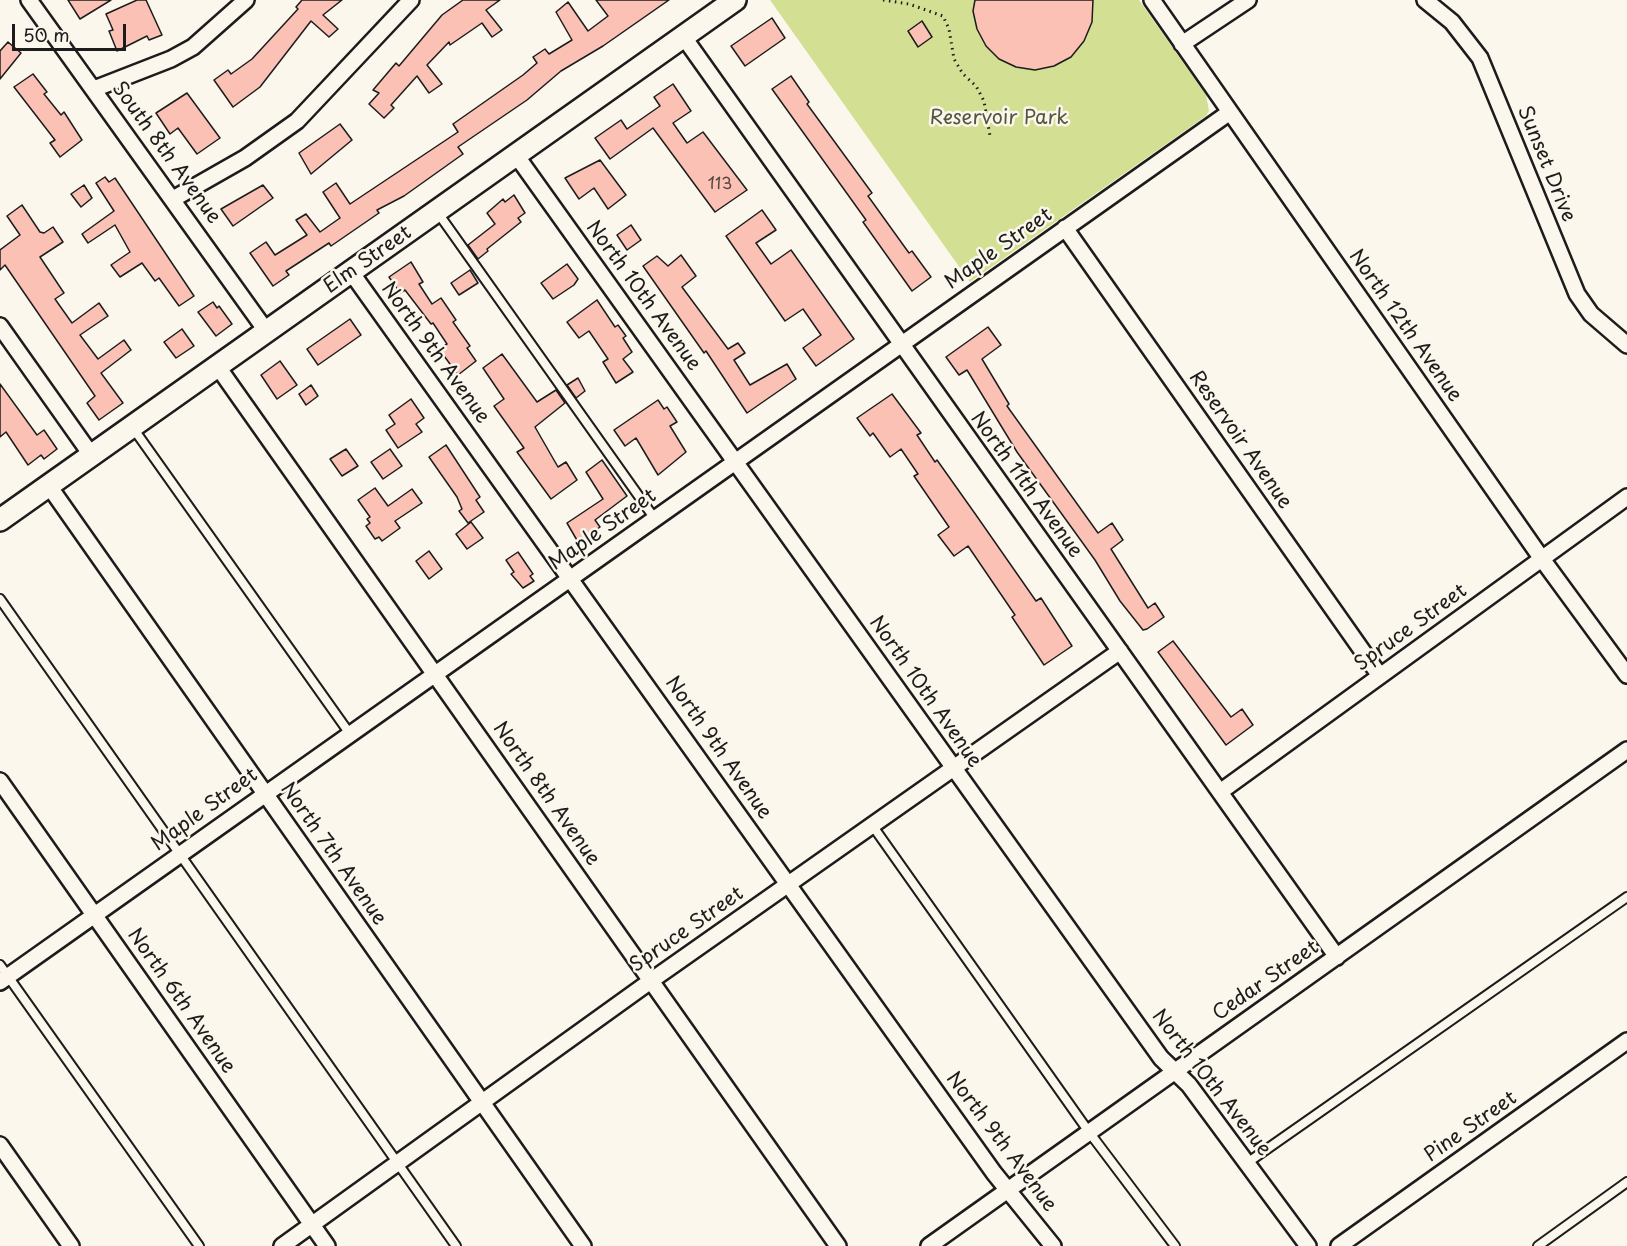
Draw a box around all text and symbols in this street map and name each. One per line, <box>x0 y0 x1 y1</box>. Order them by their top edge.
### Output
scale bar <box>15 12 129 50</box>
text: 50 m <box>23 21 70 48</box>
street label: South 8th Avenue <box>107 77 225 229</box>
street label: Sunset Drive <box>1512 103 1580 225</box>
park label: Reservoir Park <box>929 106 1069 130</box>
house number: 113 <box>708 175 732 195</box>
street label: Maple Street <box>941 203 1057 295</box>
street label: North 10th Avenue <box>581 216 705 376</box>
street label: Elm Street <box>319 221 417 299</box>
street label: North 12th Avenue <box>1343 245 1467 407</box>
street label: North 9th Avenue <box>376 278 494 428</box>
street label: Reservoir Avenue <box>1183 366 1297 514</box>
street label: North 11th Avenue <box>965 407 1087 563</box>
street label: Maple Street <box>545 484 661 576</box>
street label: Spruce Street <box>1350 579 1472 677</box>
street label: North 10th Avenue <box>864 612 986 772</box>
street label: North 9th Avenue <box>660 672 776 824</box>
street label: North 8th Avenue <box>487 717 605 871</box>
street label: Maple Street <box>147 763 263 857</box>
street label: North 7th Avenue <box>275 778 391 930</box>
street label: Spruce Street <box>626 882 748 978</box>
street label: North 6th Avenue <box>122 924 240 1078</box>
street label: Cedar Street <box>1208 936 1324 1026</box>
street label: North 10th Avenue <box>1146 1005 1276 1161</box>
street label: North 9th Avenue <box>941 1067 1061 1217</box>
street label: Pine Street <box>1420 1086 1522 1168</box>

